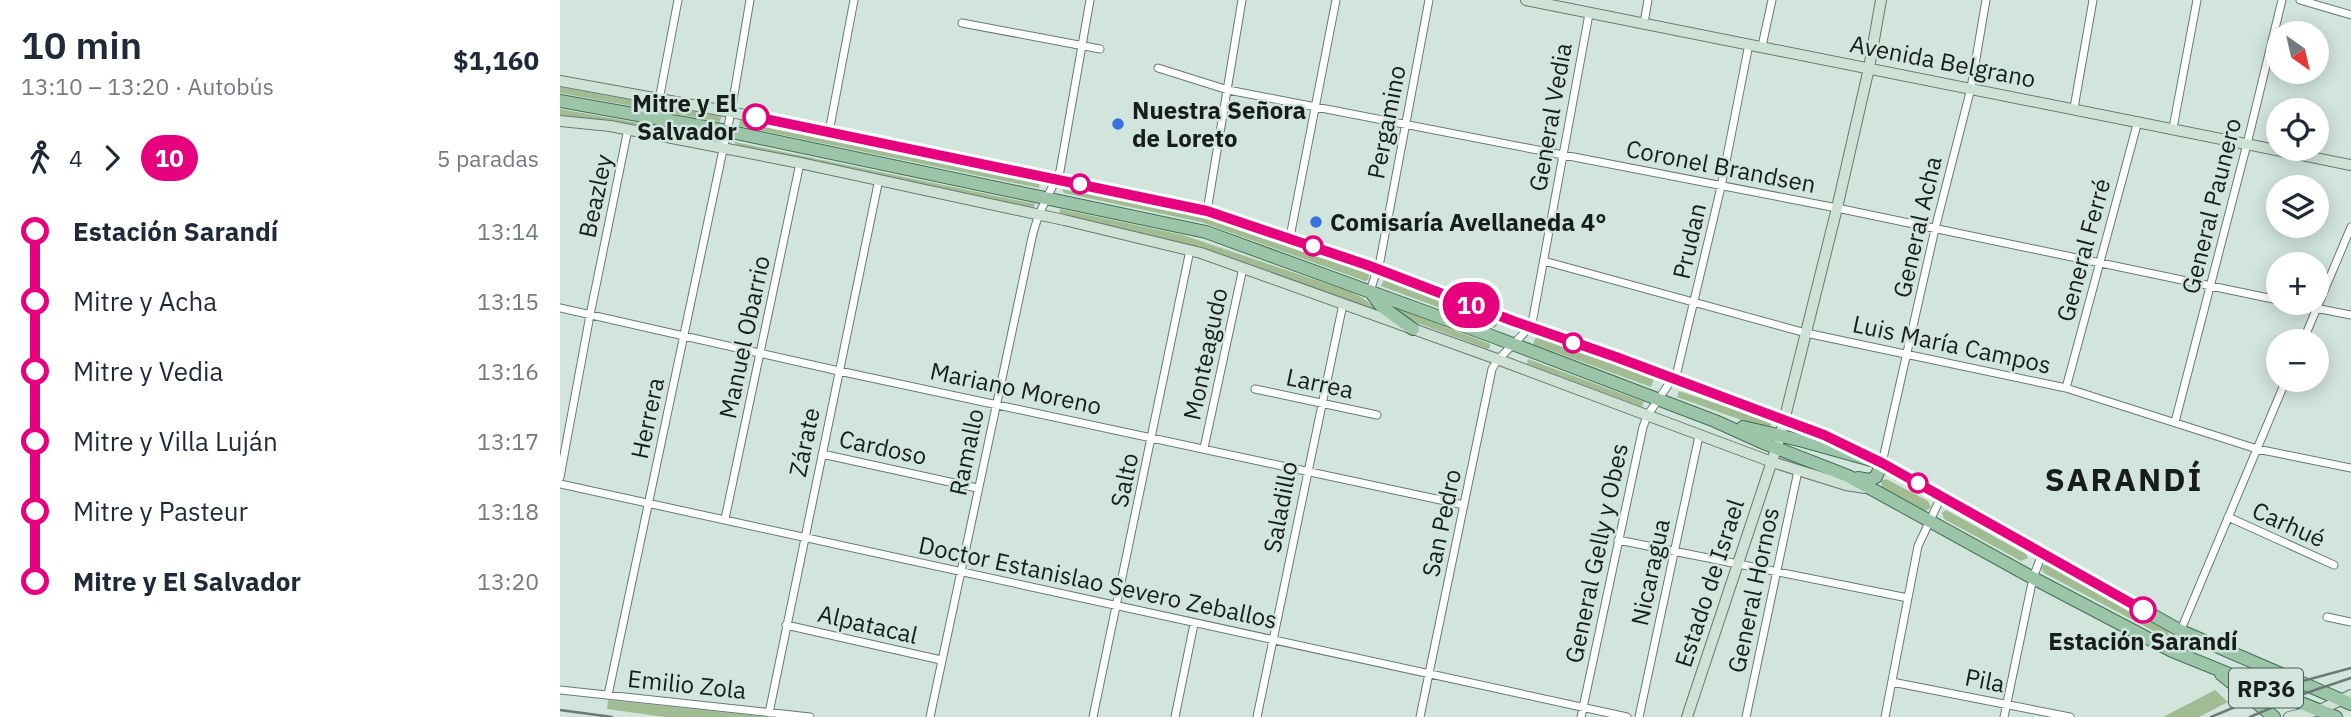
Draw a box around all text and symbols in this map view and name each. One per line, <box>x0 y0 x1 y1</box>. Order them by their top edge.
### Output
text: 10 min <box>21 20 142 69</box>
north arrow <box>2266 21 2329 84</box>
map controls <box>2266 21 2329 392</box>
street label: Avenida Belgrano <box>1847 27 2039 95</box>
street label: General Vedia <box>1521 40 1579 194</box>
text: $1,160 <box>453 43 539 77</box>
street label: Pergamino <box>1359 63 1413 181</box>
text: 13:10 – 13:20 · Autobús <box>21 71 274 101</box>
place label: Mitre y El Salvador <box>632 87 737 147</box>
place label: Nuestra Señora de Loreto <box>1132 94 1306 154</box>
button: locate <box>2266 98 2329 161</box>
marker: Mitre y El Salvador <box>743 104 769 130</box>
street label: General Paunero <box>2174 115 2248 297</box>
marker: Nuestra Señora de Loreto <box>1110 116 1126 132</box>
street label: Coronel Brandsen <box>1623 132 1819 200</box>
icon: walk <box>21 139 59 177</box>
icon: forward <box>93 139 131 177</box>
text: 10 <box>155 142 184 174</box>
text: 4 <box>69 143 83 173</box>
text: 5 paradas <box>437 143 539 173</box>
street label: Beazley <box>571 151 619 241</box>
street label: General Acha <box>1885 153 1949 301</box>
unlabelled marker <box>1070 174 1090 194</box>
street label: General Ferré <box>2049 175 2117 325</box>
button: layers <box>2266 175 2329 238</box>
street label: Prudan <box>1665 200 1713 282</box>
place label: Comisaría Avellaneda 4° <box>1330 206 1606 238</box>
text: Estación Sarandí <box>73 214 278 248</box>
marker: Comisaría Avellaneda 4° <box>1308 214 1324 230</box>
text: 13:14 <box>477 216 539 246</box>
unlabelled marker <box>1303 236 1323 256</box>
button: + <box>2266 252 2329 315</box>
street label: Manuel Obarrio <box>711 253 777 421</box>
line badge: 10 <box>1440 282 1502 328</box>
text: Mitre y Acha <box>73 284 217 318</box>
street label: Monteagudo <box>1175 285 1235 423</box>
text: 13:15 <box>477 286 539 316</box>
text: 10 <box>1457 289 1485 321</box>
street label: Luis María Campos <box>1850 307 2054 381</box>
button: − <box>2266 329 2329 392</box>
unlabelled marker <box>1563 333 1583 353</box>
text: Mitre y Vedia <box>73 354 223 388</box>
street label: Mariano Moreno <box>927 354 1105 422</box>
text: 13:16 <box>477 356 539 386</box>
street label: Larrea <box>1283 360 1357 406</box>
street label: Herrera <box>623 374 671 462</box>
street label: Zárate <box>781 405 827 479</box>
street label: Ramallo <box>941 406 991 498</box>
street label: Cardoso <box>836 422 930 472</box>
text: Mitre y Villa Luján <box>73 424 278 458</box>
text: 13:17 <box>477 426 539 456</box>
street label: General Gelly y Obes <box>1557 440 1635 666</box>
street label: Salto <box>1103 450 1145 510</box>
district label: SARANDÍ <box>2045 458 2203 500</box>
street label: Saladillo <box>1255 459 1305 555</box>
street label: San Pedro <box>1414 466 1468 580</box>
unlabelled marker <box>1908 473 1928 493</box>
text: Mitre y Pasteur <box>73 494 248 528</box>
street label: Carhué <box>2247 494 2331 554</box>
street label: Estado de Israel <box>1667 495 1751 671</box>
text: 13:18 <box>477 496 539 526</box>
street label: General Hornos <box>1720 504 1786 676</box>
street label: Nicaragua <box>1623 515 1677 628</box>
street label: Doctor Estanislao Severo Zeballos <box>916 528 1280 636</box>
text: Mitre y El Salvador <box>73 564 301 598</box>
text: 13:20 <box>477 566 539 596</box>
street label: Alpatacal <box>815 597 921 651</box>
marker: Estación Sarandí <box>2130 597 2156 623</box>
place label: Estación Sarandí <box>2048 625 2239 657</box>
street label: Pila <box>1962 660 2008 700</box>
street label: Emilio Zola <box>626 662 748 706</box>
road number: RP36 <box>2229 668 2303 708</box>

